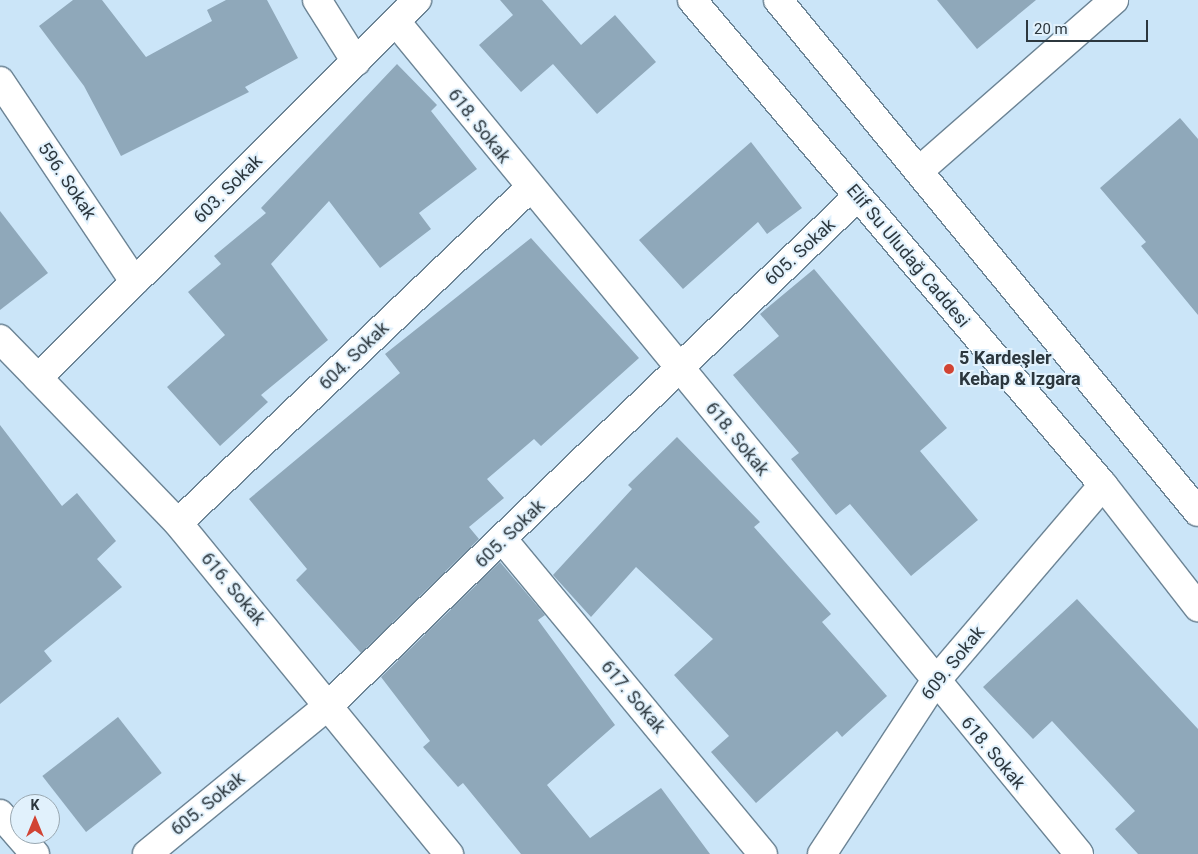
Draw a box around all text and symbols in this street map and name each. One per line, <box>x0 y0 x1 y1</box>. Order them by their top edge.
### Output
scale bar <box>1028 10 1150 42</box>
text: 20 m <box>1034 20 1068 38</box>
street label: 618. Sokak <box>443 84 515 168</box>
street label: 596. Sokak <box>33 138 101 224</box>
street label: 603. Sokak <box>189 150 267 228</box>
street label: Elif Su Uludağ Caddesi <box>842 180 974 332</box>
street label: 605. Sokak <box>760 214 840 290</box>
street label: 604. Sokak <box>315 317 393 395</box>
place label: 5 Kardeşler Kebap & Izgara <box>959 348 1081 390</box>
marker: 5 Kardeşler Kebap & Izgara <box>943 363 955 375</box>
street label: 618. Sokak <box>701 398 773 480</box>
street label: 605. Sokak <box>471 495 549 573</box>
street label: 616. Sokak <box>196 548 270 630</box>
street label: 609. Sokak <box>917 622 989 704</box>
street label: 617. Sokak <box>596 656 670 738</box>
street label: 618. Sokak <box>956 712 1030 794</box>
street label: 605. Sokak <box>167 768 249 840</box>
north arrow <box>10 794 60 844</box>
text: K <box>31 797 39 813</box>

